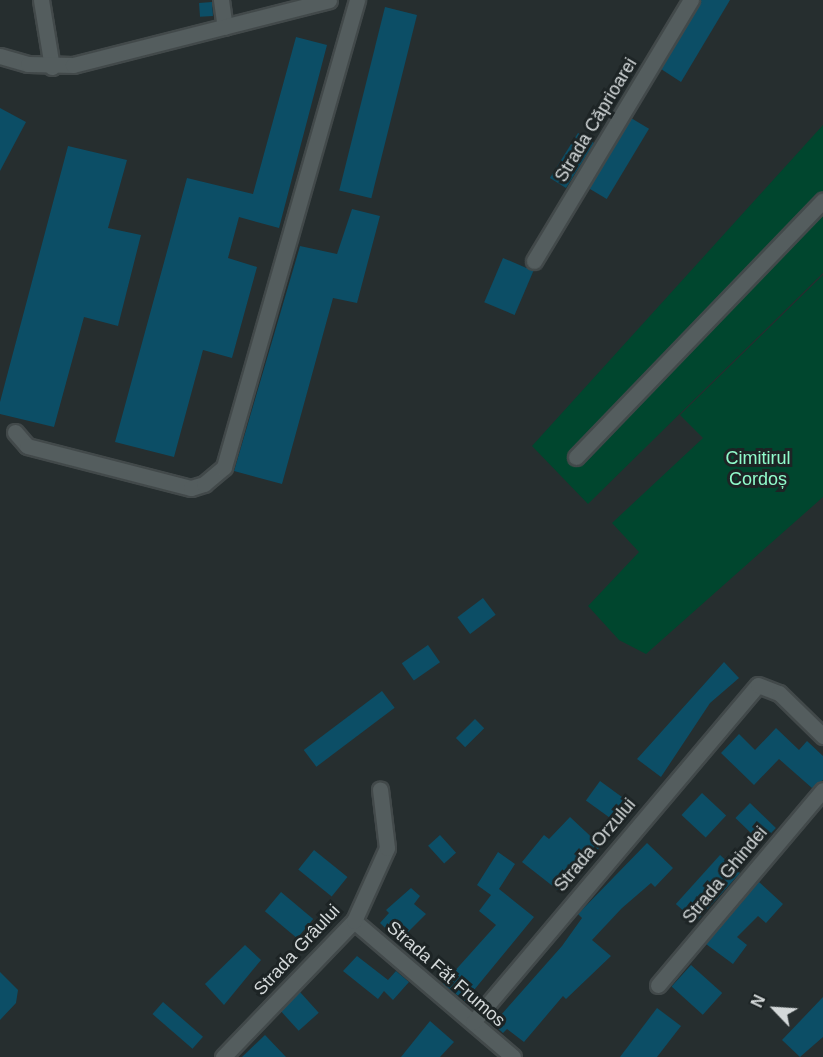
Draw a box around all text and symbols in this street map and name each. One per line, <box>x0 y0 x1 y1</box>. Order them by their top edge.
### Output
street label: Strada Căprioarei <box>550 54 642 186</box>
park label: Cimitirul Cordoș <box>726 448 790 490</box>
street label: Strada Orzului <box>550 794 640 896</box>
street label: Strada Ghindei <box>678 822 772 928</box>
street label: Strada Grâului <box>250 900 344 1000</box>
street label: Strada Făt Frumos <box>382 917 510 1031</box>
north arrow <box>745 979 805 1039</box>
text: N <box>748 992 768 1010</box>

